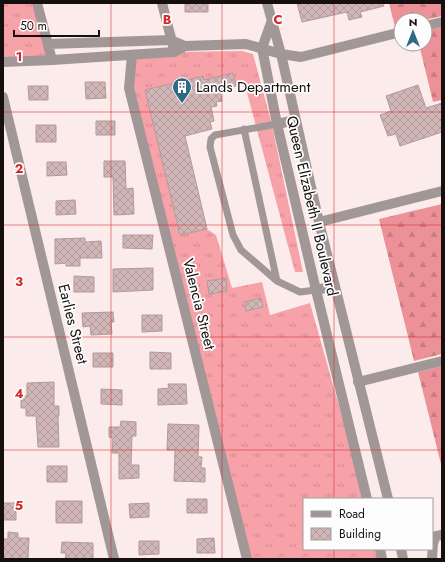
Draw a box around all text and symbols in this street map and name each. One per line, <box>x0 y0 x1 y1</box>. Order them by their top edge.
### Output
text: B <box>163 10 172 29</box>
text: C <box>273 10 283 29</box>
scale bar <box>14 12 99 38</box>
north arrow <box>393 12 433 52</box>
text: N <box>409 14 417 30</box>
text: 50 m <box>20 17 47 35</box>
text: 1 <box>16 47 22 66</box>
building icon: Lands Department <box>171 76 193 104</box>
place label: Lands Department <box>196 76 311 98</box>
street label: Queen Elizabeth II Boulevard <box>281 114 343 298</box>
text: 2 <box>15 159 23 178</box>
street label: Valencia Street <box>177 256 221 352</box>
text: 3 <box>15 272 23 291</box>
street label: Earlies Street <box>52 282 94 367</box>
text: 4 <box>14 384 24 403</box>
text: 5 <box>15 496 23 515</box>
legend <box>303 498 433 550</box>
text: Road <box>339 505 365 523</box>
text: Building <box>339 525 381 543</box>

